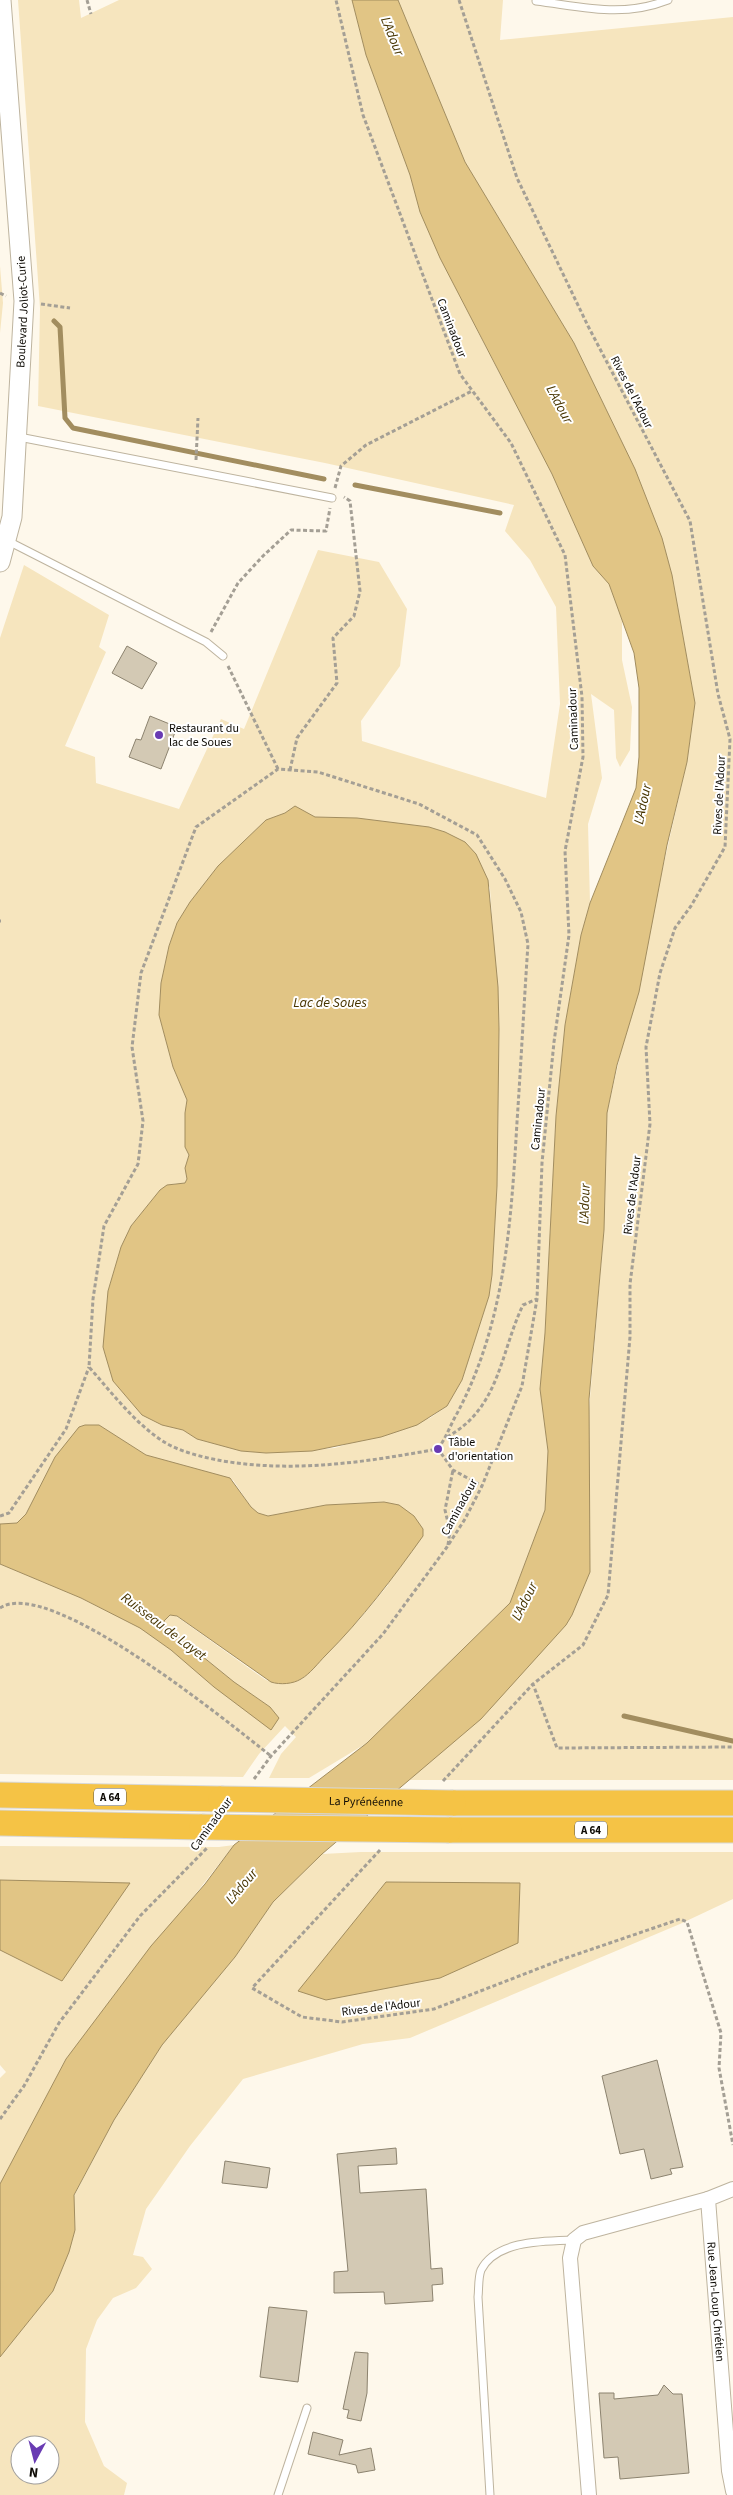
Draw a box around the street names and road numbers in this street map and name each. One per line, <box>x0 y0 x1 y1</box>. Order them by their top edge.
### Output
street label: Boulevard Joliot-Curie <box>12 255 33 368</box>
street label: Caminadour <box>432 296 471 361</box>
street label: Rives de l'Adour <box>606 353 658 432</box>
street label: Caminadour <box>564 687 583 750</box>
street label: Rives de l'Adour <box>709 754 730 835</box>
street label: Caminadour <box>527 1086 550 1151</box>
street label: Rives de l'Adour <box>619 1154 646 1236</box>
street label: Caminadour <box>437 1475 482 1539</box>
road number: A 64 <box>94 1788 126 1805</box>
street label: Caminadour <box>186 1793 237 1854</box>
street label: La Pyrénéenne <box>329 1793 403 1811</box>
road number: A 64 <box>575 1822 607 1838</box>
street label: Rives de l'Adour <box>341 1994 422 2021</box>
street label: Rue Jean-Loup Chrétien <box>702 2241 729 2362</box>

